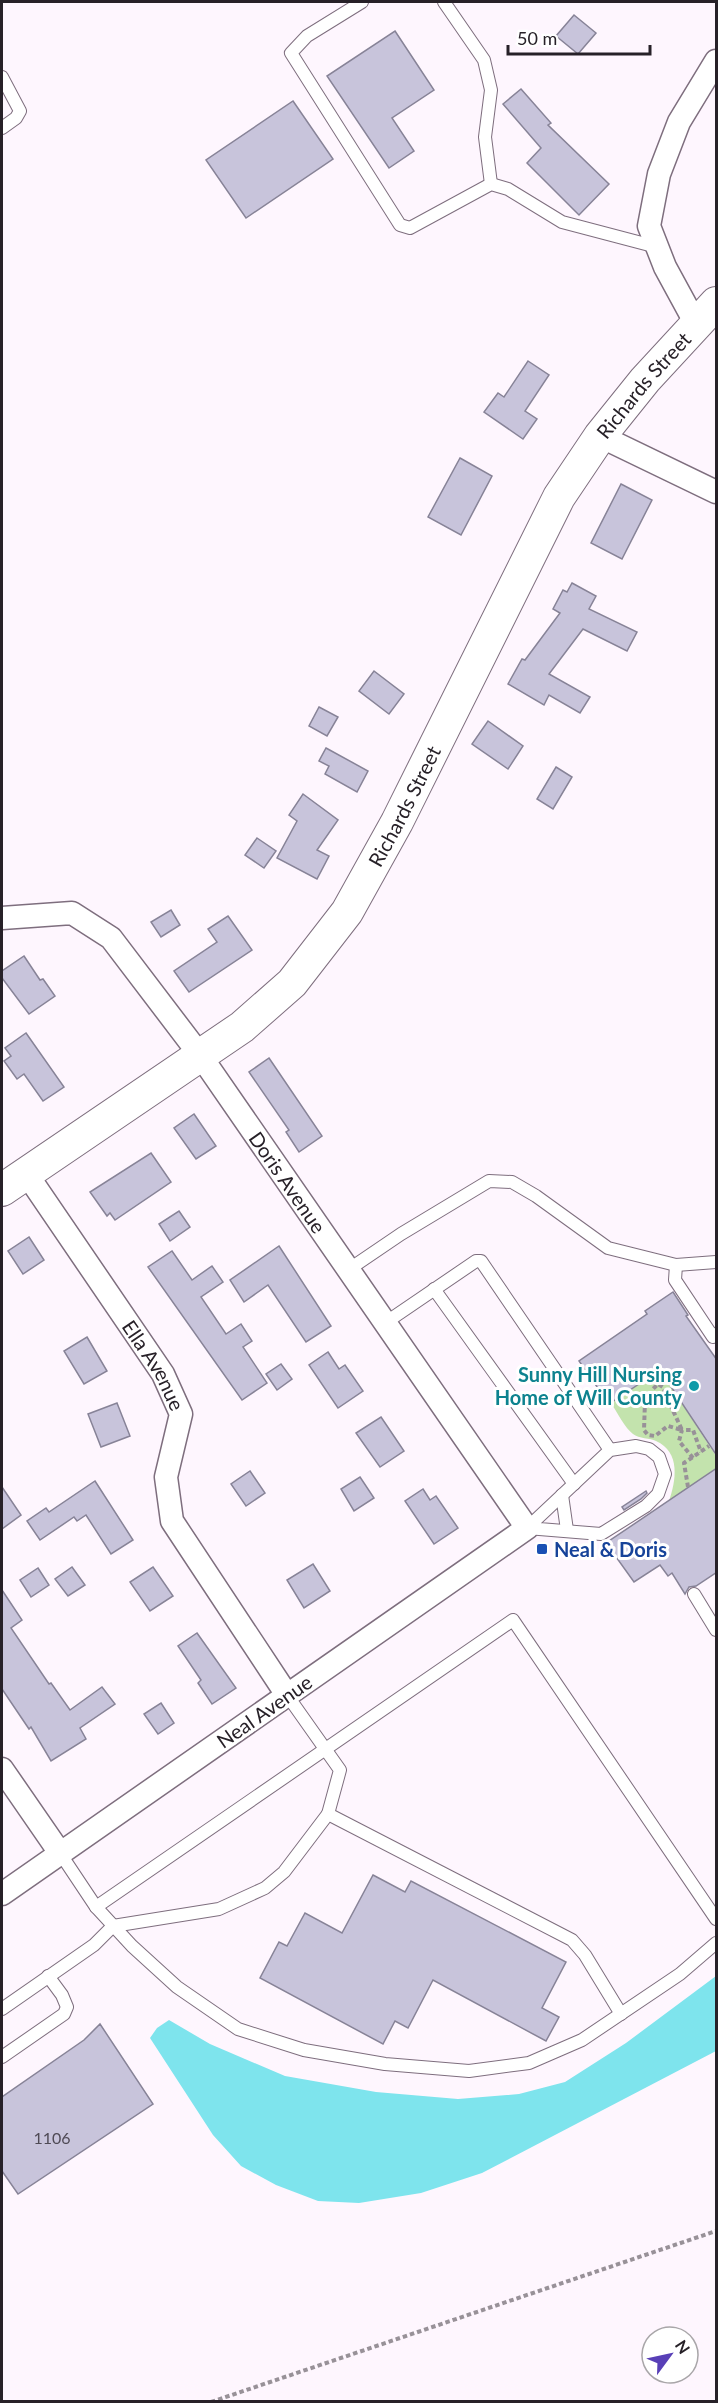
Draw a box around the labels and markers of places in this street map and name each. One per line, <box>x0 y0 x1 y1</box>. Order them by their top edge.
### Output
place label: Sunny Hill Nursing Home of Will County <box>495 1362 682 1409</box>
marker: Sunny Hill Nursing Home of Will County <box>687 1379 701 1393</box>
place label: Neal & Doris <box>554 1537 667 1561</box>
marker: Neal & Doris <box>535 1542 549 1556</box>

